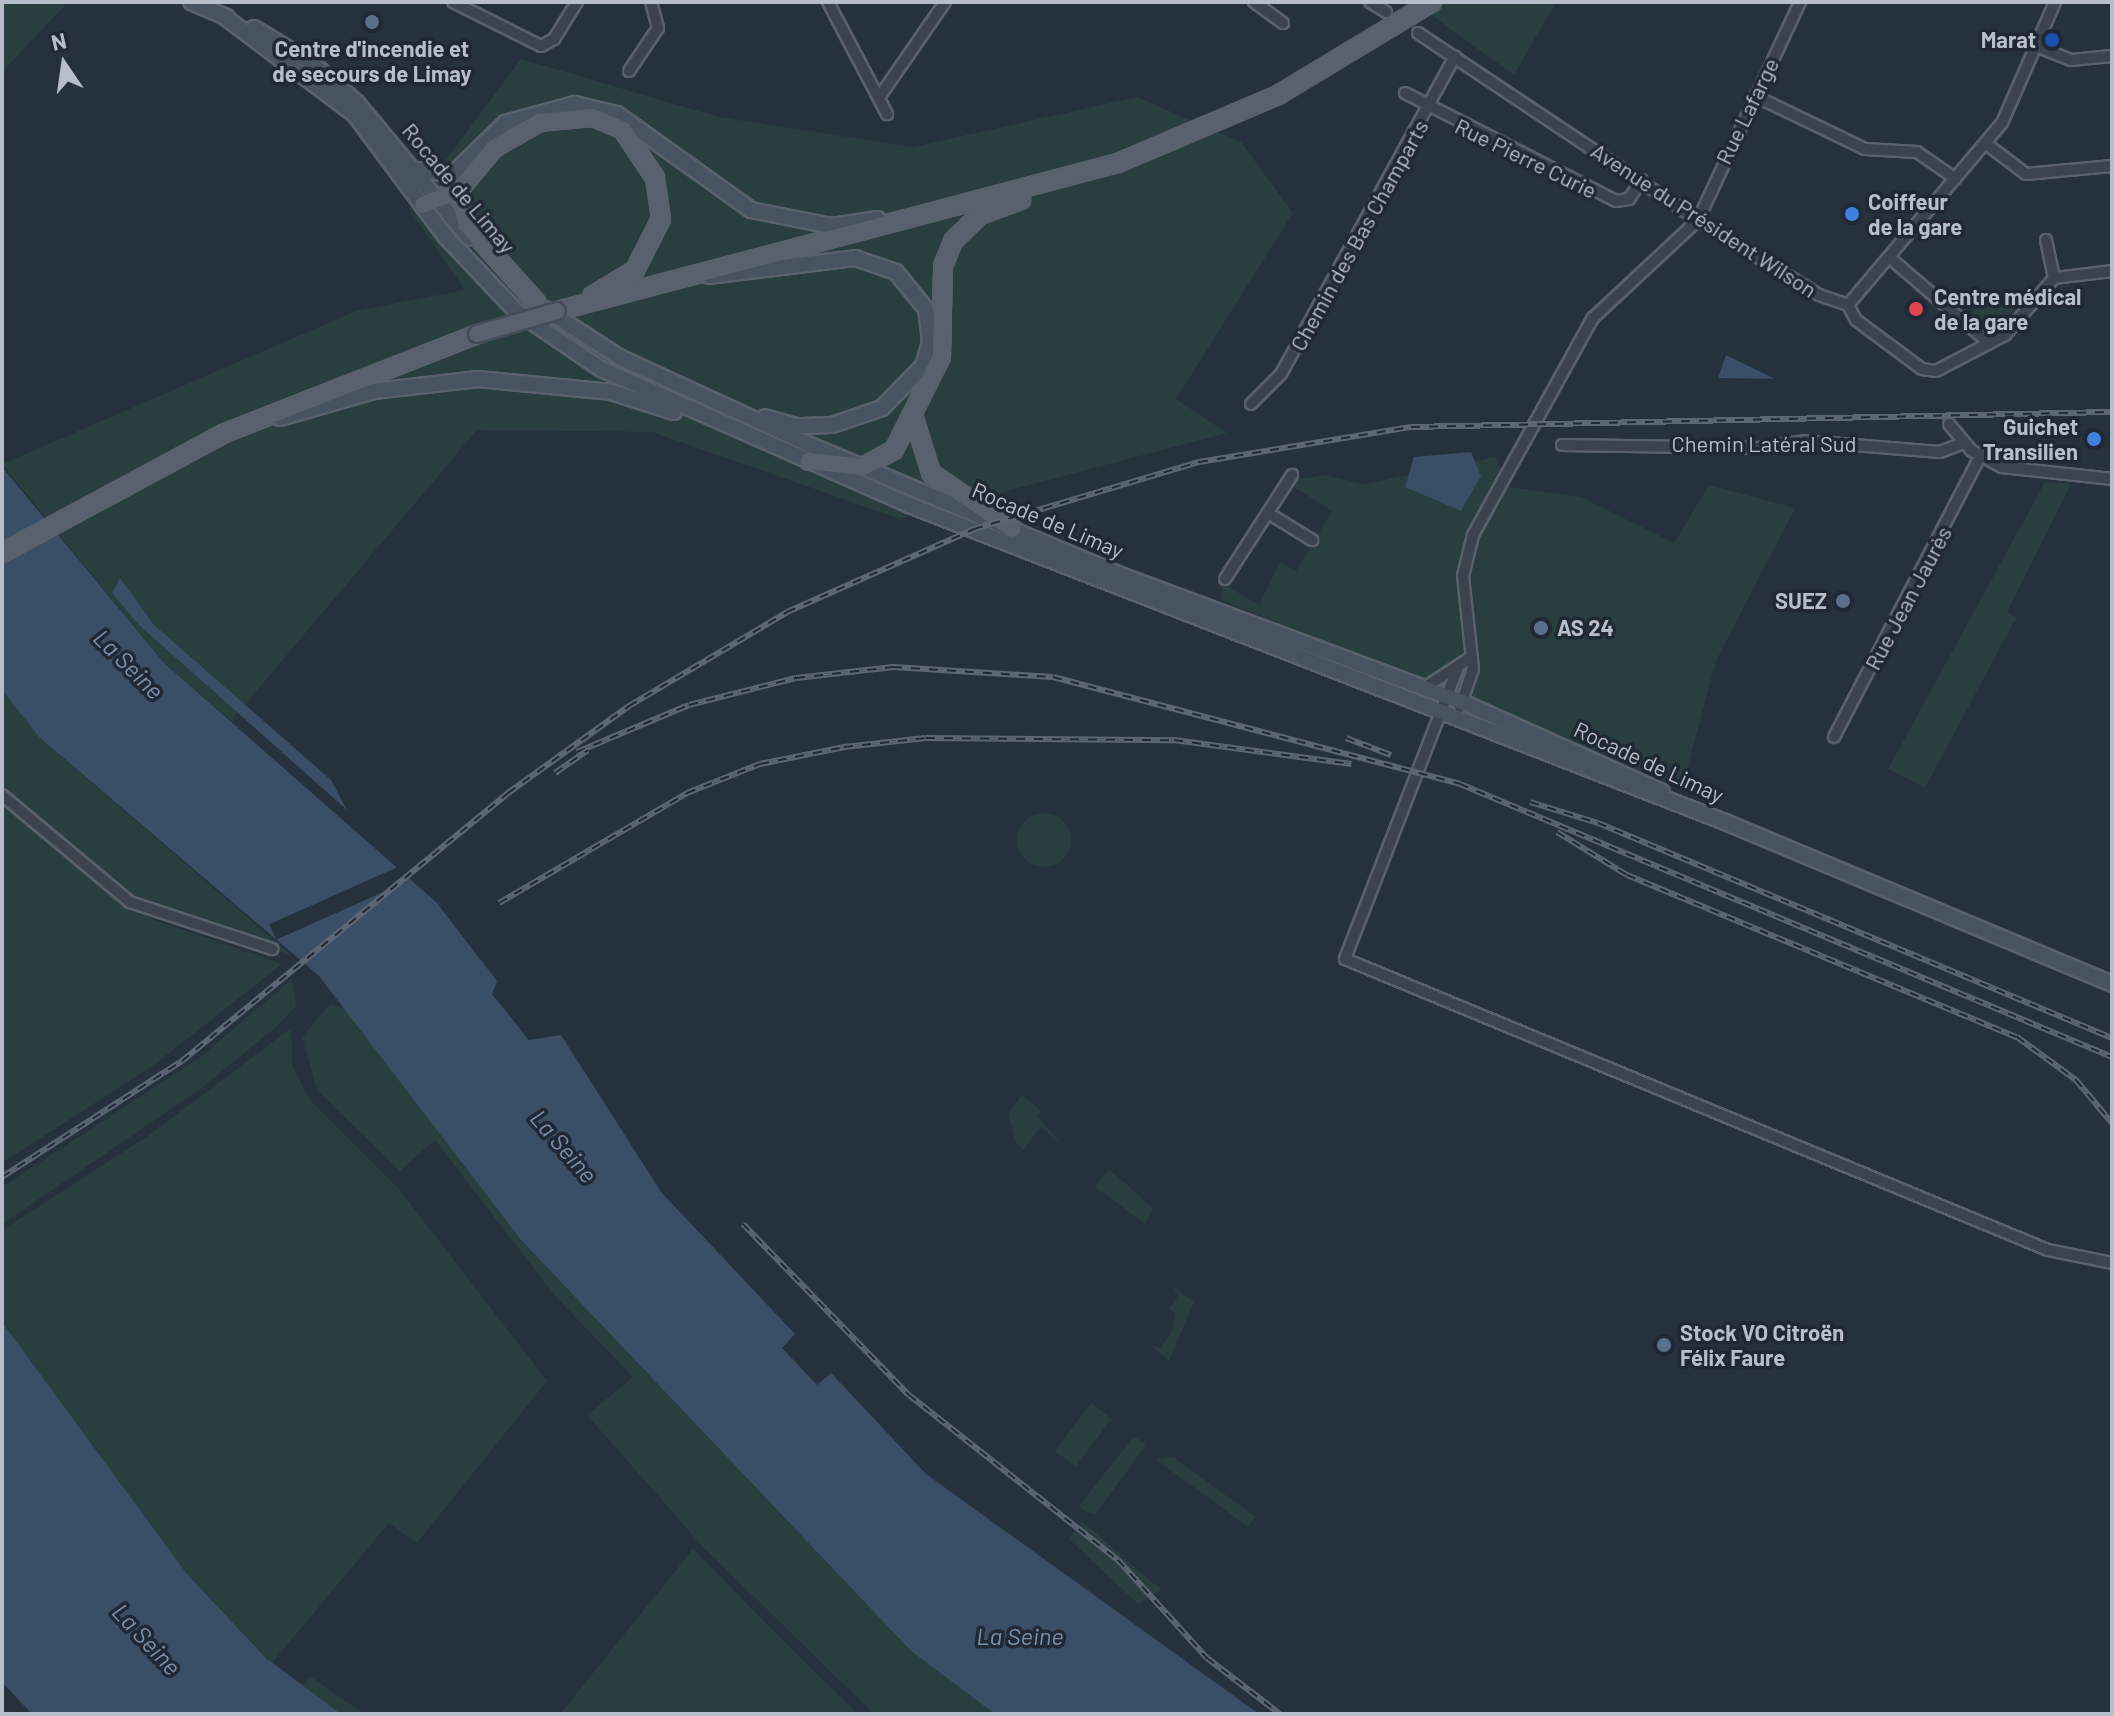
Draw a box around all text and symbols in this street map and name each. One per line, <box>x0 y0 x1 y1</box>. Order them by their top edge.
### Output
marker: Centre d'incendie et de secours de Limay <box>363 13 381 31</box>
north arrow <box>24 24 104 104</box>
text: N <box>49 26 69 55</box>
place label: Marat <box>1981 27 2036 53</box>
marker: Marat <box>2043 31 2061 49</box>
place label: Centre d'incendie et de secours de Limay <box>272 35 472 86</box>
street label: Rue Lafarge <box>1710 54 1784 168</box>
street label: Rue Pierre Curie <box>1451 112 1601 204</box>
street label: Chemin des Bas Champarts <box>1284 115 1434 355</box>
street label: Rocade de Limay <box>397 118 521 258</box>
street label: Avenue du Président Wilson <box>1586 137 1822 303</box>
place label: Coiffeur de la gare <box>1868 188 1962 240</box>
marker: Coiffeur de la gare <box>1843 205 1861 223</box>
place label: Centre médical de la gare <box>1934 283 2081 334</box>
marker: Centre médical de la gare <box>1905 298 1927 320</box>
place label: Guichet Transilien <box>1983 413 2078 464</box>
marker: Guichet Transilien <box>2085 430 2103 448</box>
street label: Chemin Latéral Sud <box>1671 431 1857 457</box>
street label: Rocade de Limay <box>968 476 1128 564</box>
street label: Rue Jean Jaurès <box>1859 522 1957 674</box>
place label: SUEZ <box>1775 588 1827 614</box>
marker: SUEZ <box>1834 592 1852 610</box>
place label: AS 24 <box>1557 615 1614 641</box>
marker: AS 24 <box>1532 619 1550 637</box>
water label: La Seine <box>88 623 170 705</box>
street label: Rocade de Limay <box>1570 716 1728 808</box>
water label: La Seine <box>524 1104 604 1188</box>
place label: Stock VO Citroën Félix Faure <box>1680 1319 1844 1370</box>
marker: Stock VO Citroën Félix Faure <box>1655 1336 1673 1354</box>
water label: La Seine <box>107 1597 187 1681</box>
water label: La Seine <box>976 1622 1064 1650</box>

